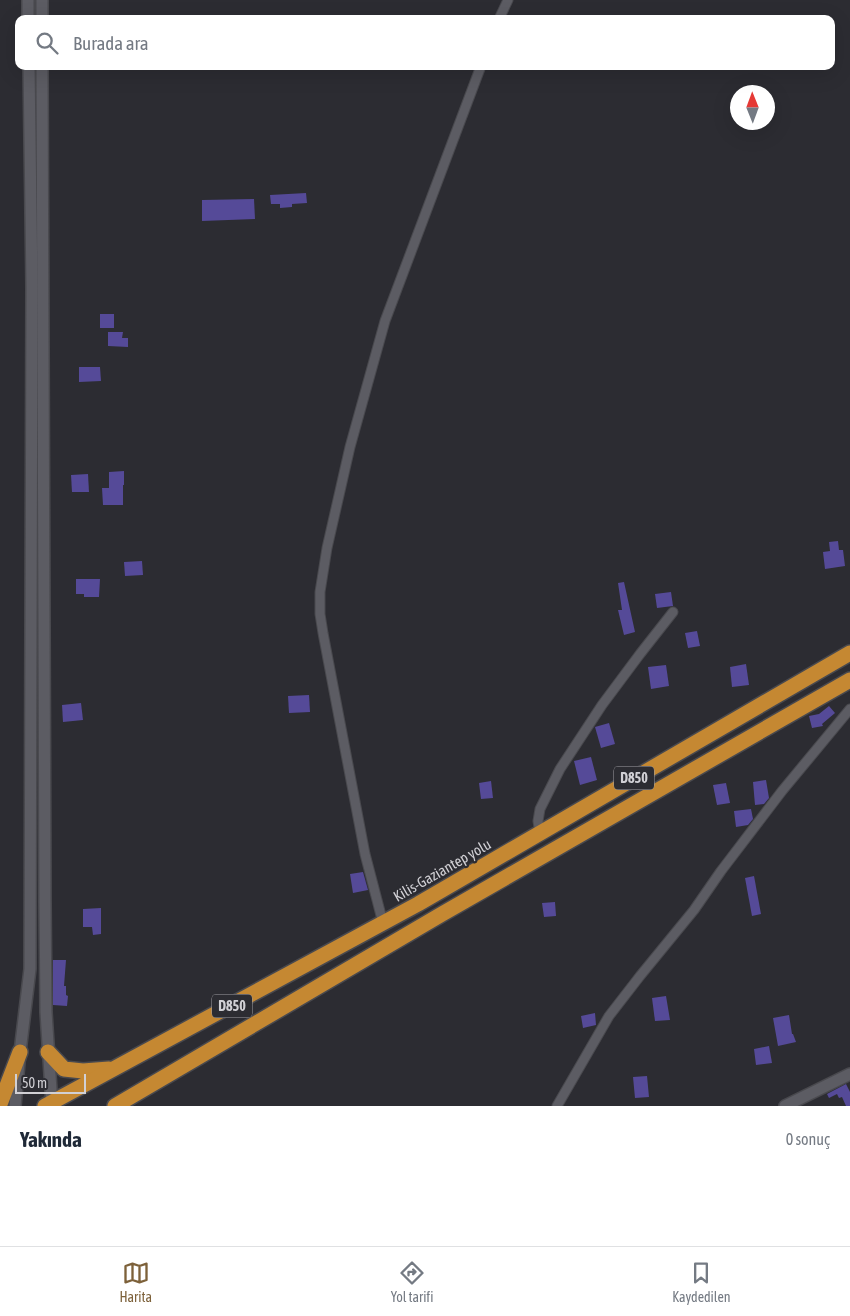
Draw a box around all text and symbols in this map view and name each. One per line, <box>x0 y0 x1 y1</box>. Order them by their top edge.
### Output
search box <box>15 15 835 70</box>
icon: search <box>33 29 61 57</box>
text: Burada ara <box>73 32 149 54</box>
north arrow <box>730 85 775 130</box>
road number: D850 <box>614 766 654 790</box>
street label: Kilis-Gaziantep yolu <box>390 835 494 905</box>
road number: D850 <box>212 994 252 1018</box>
scale bar <box>15 1071 86 1094</box>
text: 50 m <box>22 1075 47 1091</box>
text: Yakında <box>20 1127 82 1151</box>
text: 0 sonuç <box>786 1130 830 1148</box>
tab: Harita <box>119 1259 152 1305</box>
tab: Yol tarifi <box>391 1259 433 1305</box>
tab: Kaydedilen <box>672 1259 731 1305</box>

